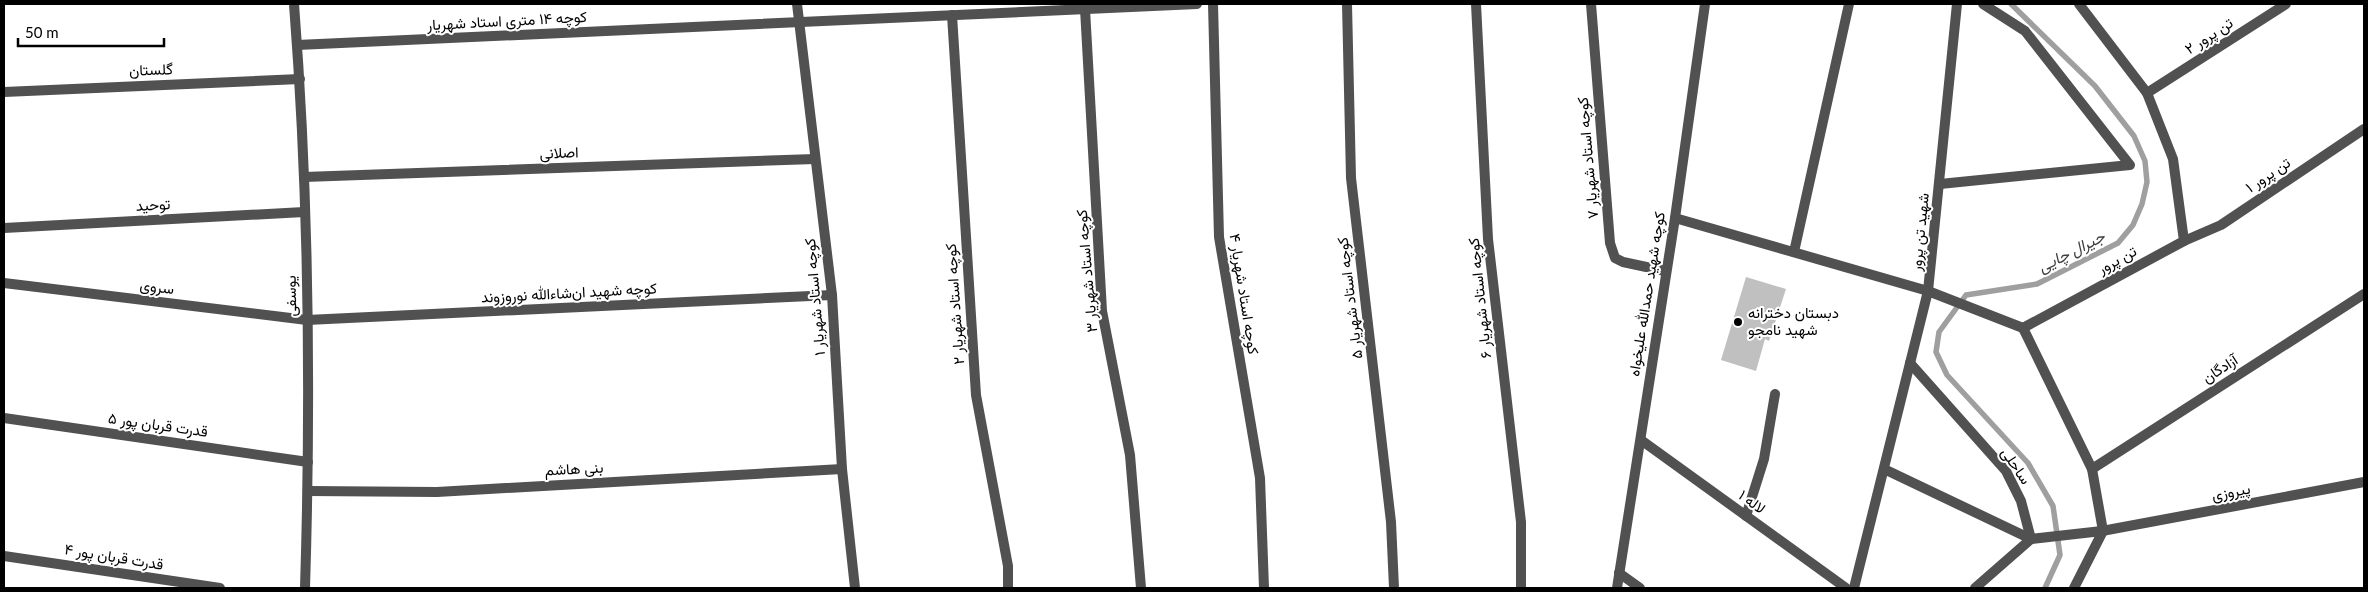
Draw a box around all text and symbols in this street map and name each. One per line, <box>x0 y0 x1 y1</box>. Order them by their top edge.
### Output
street label: کوچه ۱۴ متری استاد شهریار <box>426 7 588 35</box>
street label: تن پرور ۲ <box>2181 13 2237 59</box>
scale bar <box>18 15 164 47</box>
text: 50 m <box>25 23 59 41</box>
street label: گلستان <box>129 59 174 80</box>
street label: کوچه استاد شهریار ۷ <box>1573 96 1603 220</box>
street label: اصلانی <box>539 142 579 164</box>
street label: تن پرور ۱ <box>2242 153 2295 197</box>
street label: شهید تن پرور <box>1906 192 1934 273</box>
street label: توحید <box>135 194 171 215</box>
street label: کوچه استاد شهریار ۳ <box>1072 208 1102 333</box>
street label: کوچه شهید حمدالله علیخواه <box>1624 210 1670 378</box>
water label: جیرال چایی <box>2034 225 2110 278</box>
street label: کوچه استاد شهریار ۴ <box>1225 232 1263 356</box>
street label: کوچه استاد شهریار ۵ <box>1333 236 1367 360</box>
street label: کوچه استاد شهریار ۶ <box>1464 236 1496 359</box>
street label: کوچه استاد شهریار ۱ <box>800 237 830 357</box>
street label: تن پرور <box>2093 241 2140 279</box>
street label: کوچه استاد شهریار ۲ <box>941 242 969 365</box>
street label: سروی <box>139 275 176 299</box>
street label: یوسفی <box>281 275 301 317</box>
street label: کوچه شهید ان‌شاءالله نوروزوند <box>481 278 658 308</box>
place label: دبستان دخترانه شهید نامجو <box>1748 303 1839 339</box>
marker: دبستان دخترانه شهید نامجو <box>1732 316 1744 328</box>
street label: آزادگان <box>2198 349 2242 387</box>
street label: قدرت قربان پور ۵ <box>107 408 209 442</box>
street label: ساحلی <box>1996 444 2036 488</box>
street label: بنی هاشم <box>544 457 604 481</box>
street label: پیروزی <box>2210 478 2252 506</box>
street label: لاله ۱ <box>1736 485 1770 517</box>
street label: قدرت قربان پور ۴ <box>63 539 165 575</box>

